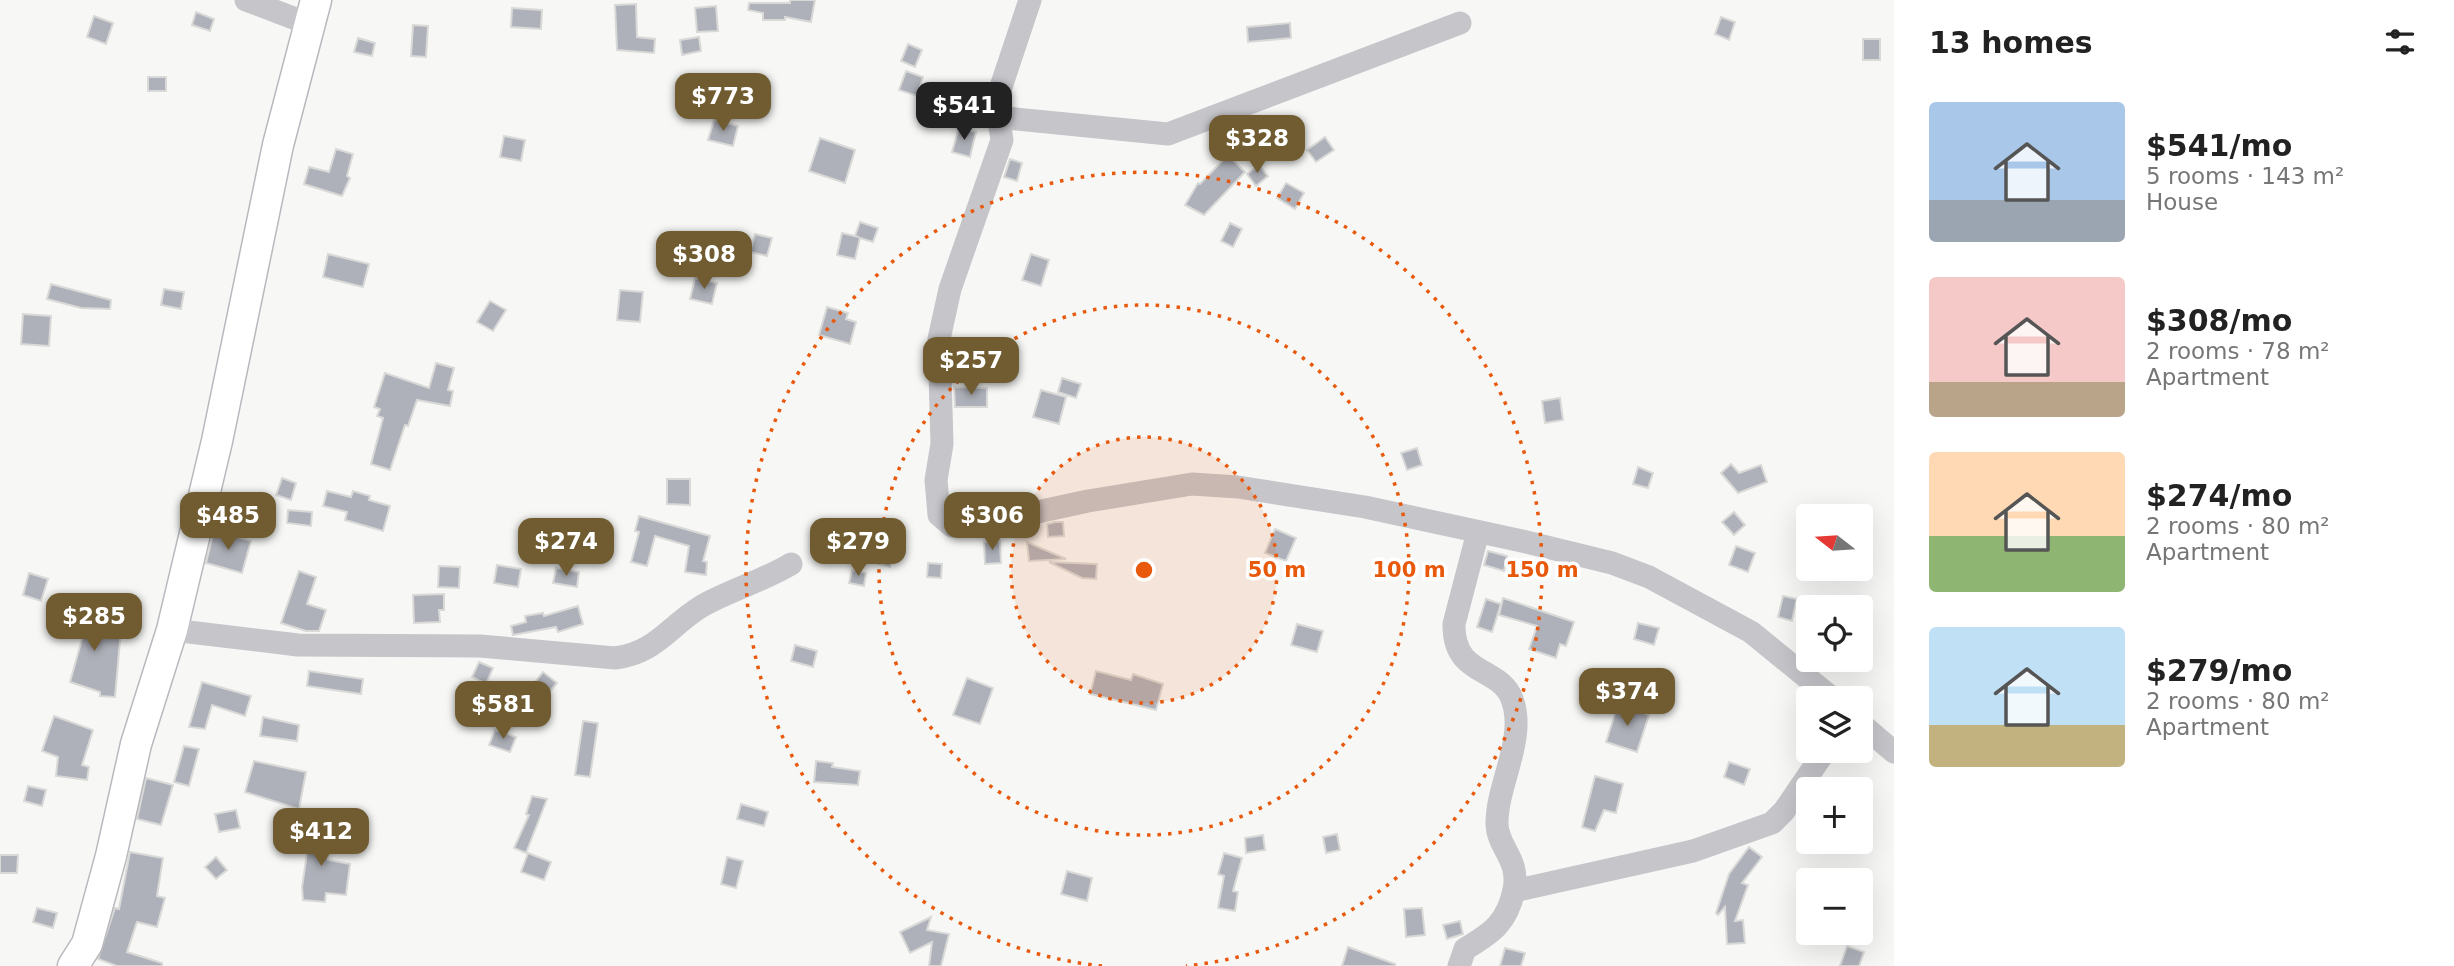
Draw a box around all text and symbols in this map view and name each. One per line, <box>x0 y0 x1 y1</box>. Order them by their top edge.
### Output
icon: filters <box>2381 23 2419 61</box>
text: 13 homes <box>1929 25 2093 60</box>
pin: $773 <box>682 74 764 133</box>
pin: $541 <box>923 82 1005 142</box>
text: $773 <box>691 83 755 109</box>
text: $541 <box>932 92 996 118</box>
pin: $328 <box>1216 116 1298 175</box>
text: $328 <box>1225 125 1289 151</box>
text: $541/mo <box>2146 128 2292 163</box>
icon: home <box>1985 130 2069 214</box>
text: 5 rooms · 143 m² <box>2146 163 2344 189</box>
text: House <box>2146 189 2218 215</box>
pin: $308 <box>663 232 745 291</box>
text: $308 <box>672 241 736 267</box>
text: $308/mo <box>2146 303 2292 338</box>
icon: home <box>1985 305 2069 389</box>
pin: $257 <box>930 338 1012 397</box>
text: 2 rooms · 78 m² <box>2146 338 2330 364</box>
text: $257 <box>939 347 1003 373</box>
text: Apartment <box>2146 364 2269 390</box>
text: $274/mo <box>2146 478 2292 513</box>
icon: home <box>1985 480 2069 564</box>
pin: $485 <box>187 492 269 552</box>
pin: $306 <box>951 492 1033 552</box>
text: $485 <box>196 502 260 528</box>
text: $306 <box>960 502 1024 528</box>
north arrow <box>1796 504 1872 581</box>
map controls <box>1796 504 1873 945</box>
text: 2 rooms · 80 m² <box>2146 513 2330 539</box>
pin: $274 <box>525 518 607 578</box>
pin: $279 <box>817 518 899 578</box>
text: $274 <box>534 528 598 554</box>
text: $279 <box>826 528 890 554</box>
text: Apartment <box>2146 539 2269 565</box>
centre of rings <box>1132 558 1156 582</box>
text: 50 m <box>1248 558 1306 582</box>
text: 100 m <box>1372 558 1446 582</box>
text: 150 m <box>1505 558 1579 582</box>
pin: $285 <box>53 594 135 653</box>
button: locate <box>1796 595 1873 672</box>
text: $285 <box>62 603 126 629</box>
text: $279/mo <box>2146 653 2292 688</box>
icon: home <box>1985 655 2069 739</box>
pin: $374 <box>1586 668 1668 728</box>
text: $374 <box>1595 678 1659 704</box>
pin: $581 <box>462 682 544 741</box>
button: layers <box>1796 686 1873 763</box>
text: 2 rooms · 80 m² <box>2146 688 2330 714</box>
text: $581 <box>471 691 535 717</box>
text: Apartment <box>2146 714 2269 740</box>
button: + <box>1796 777 1873 854</box>
pin: $412 <box>280 808 362 868</box>
text: $412 <box>289 818 353 844</box>
button: − <box>1796 868 1873 945</box>

